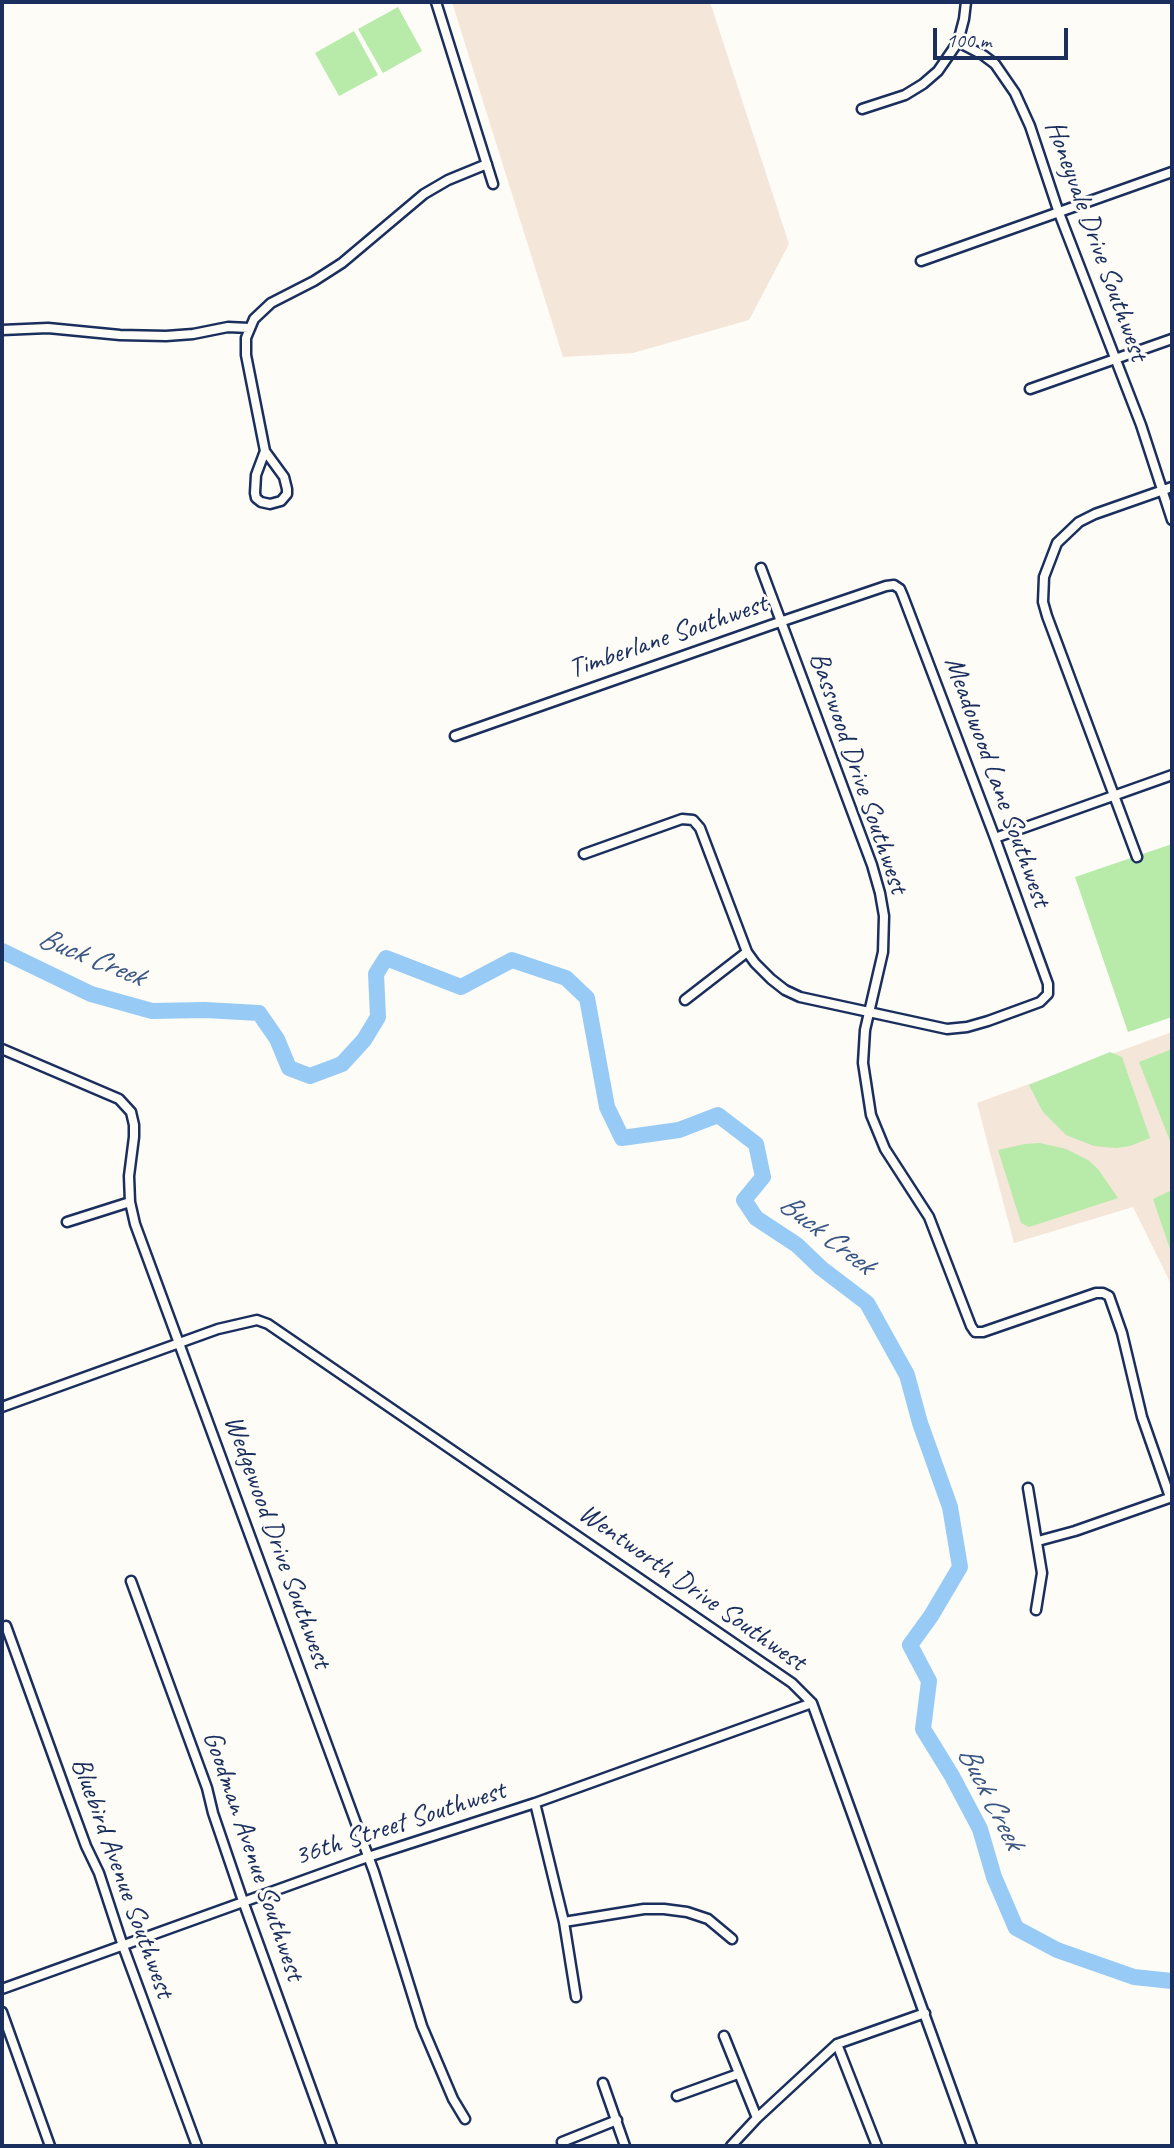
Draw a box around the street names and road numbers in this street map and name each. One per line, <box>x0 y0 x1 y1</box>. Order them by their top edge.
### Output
street label: Honeyvale Drive Southwest <box>1037 116 1155 366</box>
street label: Timberlane Southwest <box>564 587 772 687</box>
street label: Basswood Drive Southwest <box>801 648 915 898</box>
street label: Meadowood Lane Southwest <box>936 652 1058 912</box>
street label: Wedgewood Drive Southwest <box>216 1411 338 1673</box>
street label: Wentworth Drive Southwest <box>572 1497 812 1679</box>
street label: Goodman Avenue Southwest <box>195 1727 311 1985</box>
street label: Bluebird Avenue Southwest <box>63 1753 181 2003</box>
street label: 36th Street Southwest <box>290 1774 510 1874</box>

